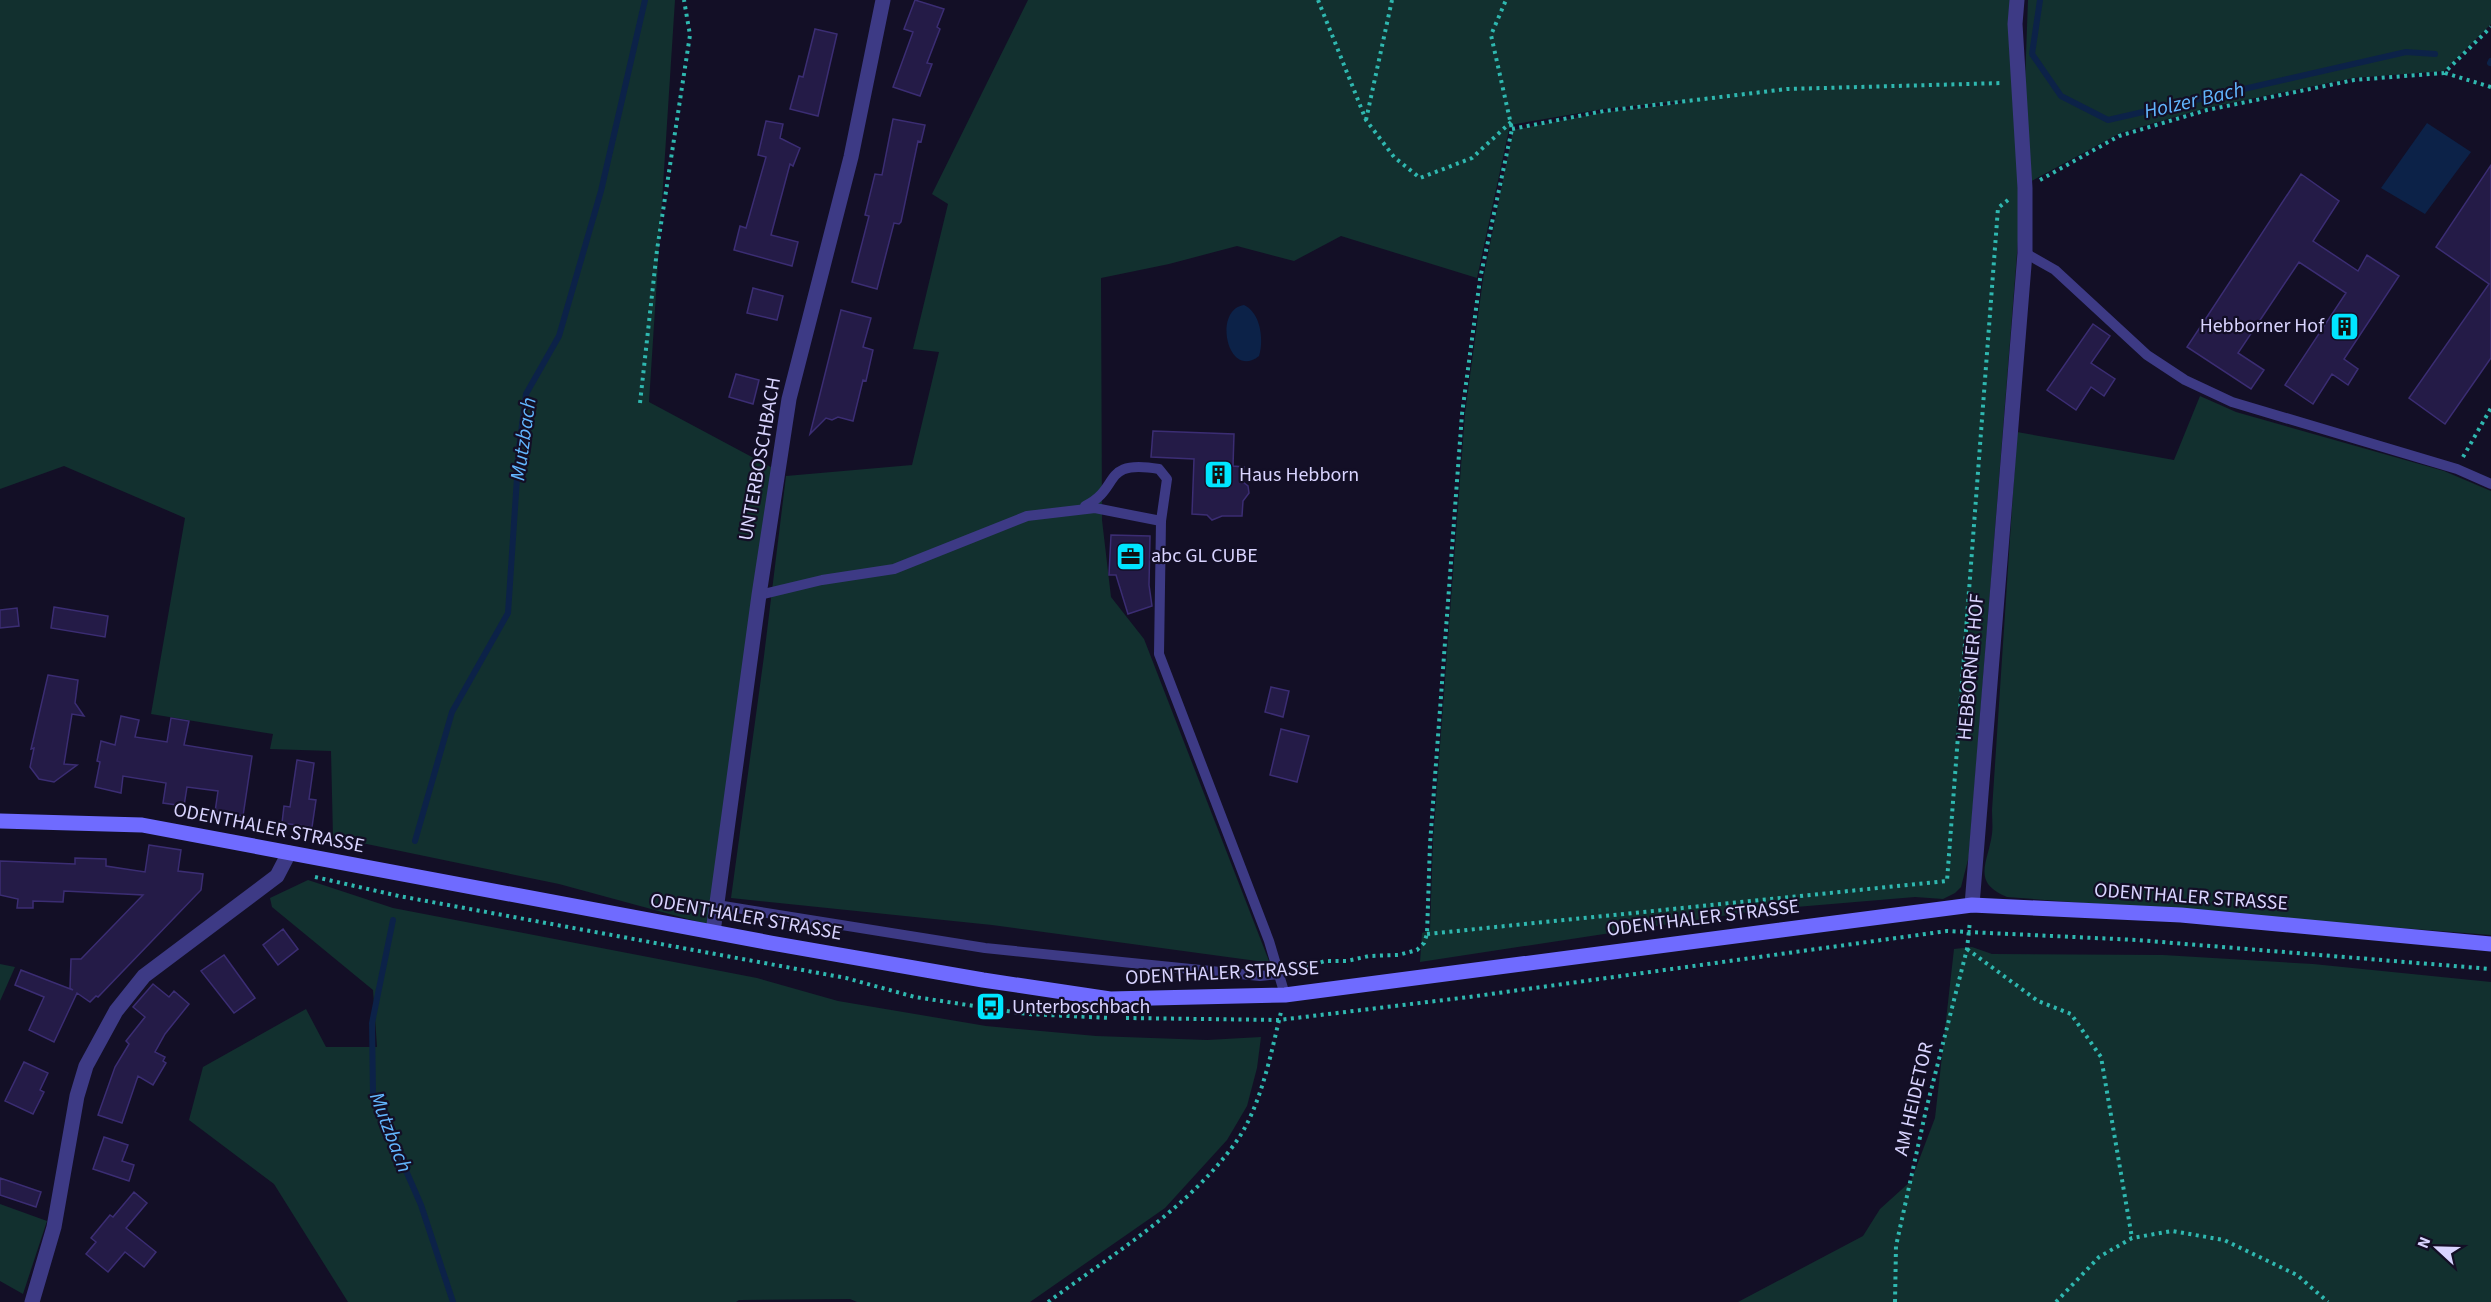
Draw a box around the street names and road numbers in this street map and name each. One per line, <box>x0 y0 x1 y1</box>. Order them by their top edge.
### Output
street label: UNTERBOSCHBACH <box>732 375 788 543</box>
street label: HEBBORNER HOF <box>1951 593 1991 741</box>
street label: ODENTHALER STRASSE <box>171 796 367 860</box>
street label: ODENTHALER STRASSE <box>2093 876 2289 918</box>
street label: ODENTHALER STRASSE <box>648 886 844 948</box>
street label: ODENTHALER STRASSE <box>1605 892 1801 944</box>
street label: ODENTHALER STRASSE <box>1124 954 1320 992</box>
street label: AM HEIDETOR <box>1887 1039 1941 1159</box>

